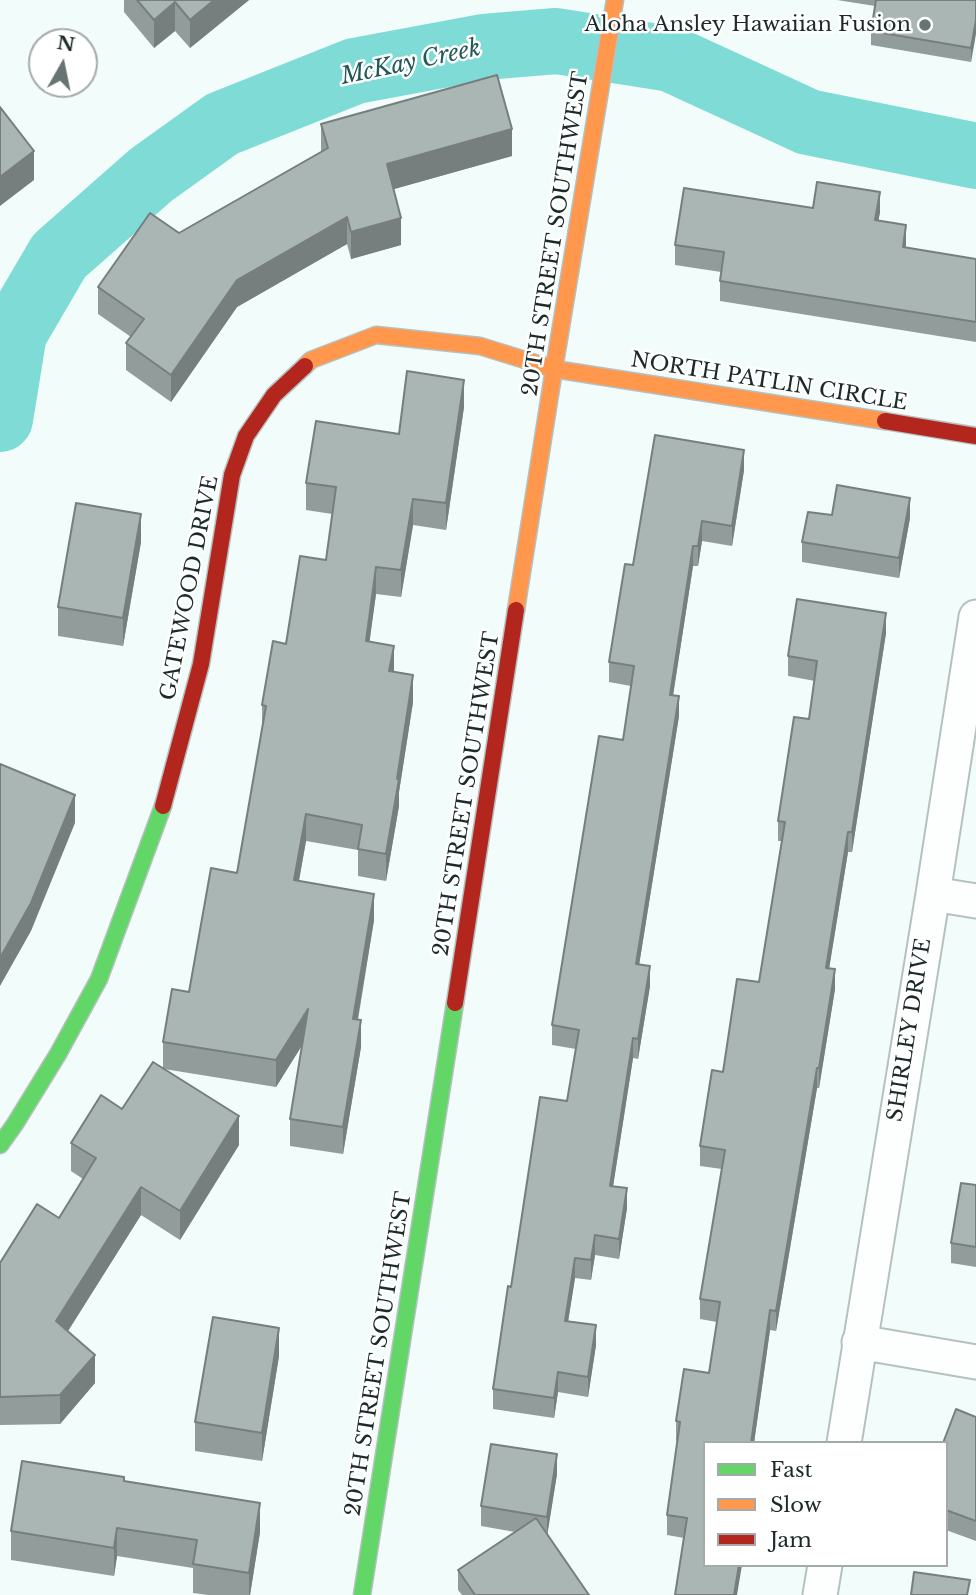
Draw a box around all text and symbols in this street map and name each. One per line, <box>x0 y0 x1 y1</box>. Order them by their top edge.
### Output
place label: Aloha Ansley Hawaiian Fusion <box>584 12 911 38</box>
marker: Aloha Ansley Hawaiian Fusion <box>917 17 933 33</box>
north arrow <box>28 28 98 98</box>
text: N <box>55 31 77 56</box>
water label: McKay Creek <box>339 35 483 91</box>
street label: 20TH STREET SOUTHWEST <box>518 70 594 398</box>
street label: NORTH PATLIN CIRCLE <box>629 348 909 416</box>
street label: GATEWOOD DRIVE <box>156 474 224 702</box>
street label: 20TH STREET SOUTHWEST <box>429 630 505 958</box>
street label: SHIRLEY DRIVE <box>883 936 937 1124</box>
street label: 20TH STREET SOUTHWEST <box>341 1190 417 1518</box>
legend <box>703 1441 948 1567</box>
text: Fast <box>770 1457 812 1483</box>
text: Slow <box>770 1492 822 1518</box>
text: Jam <box>770 1527 812 1553</box>

